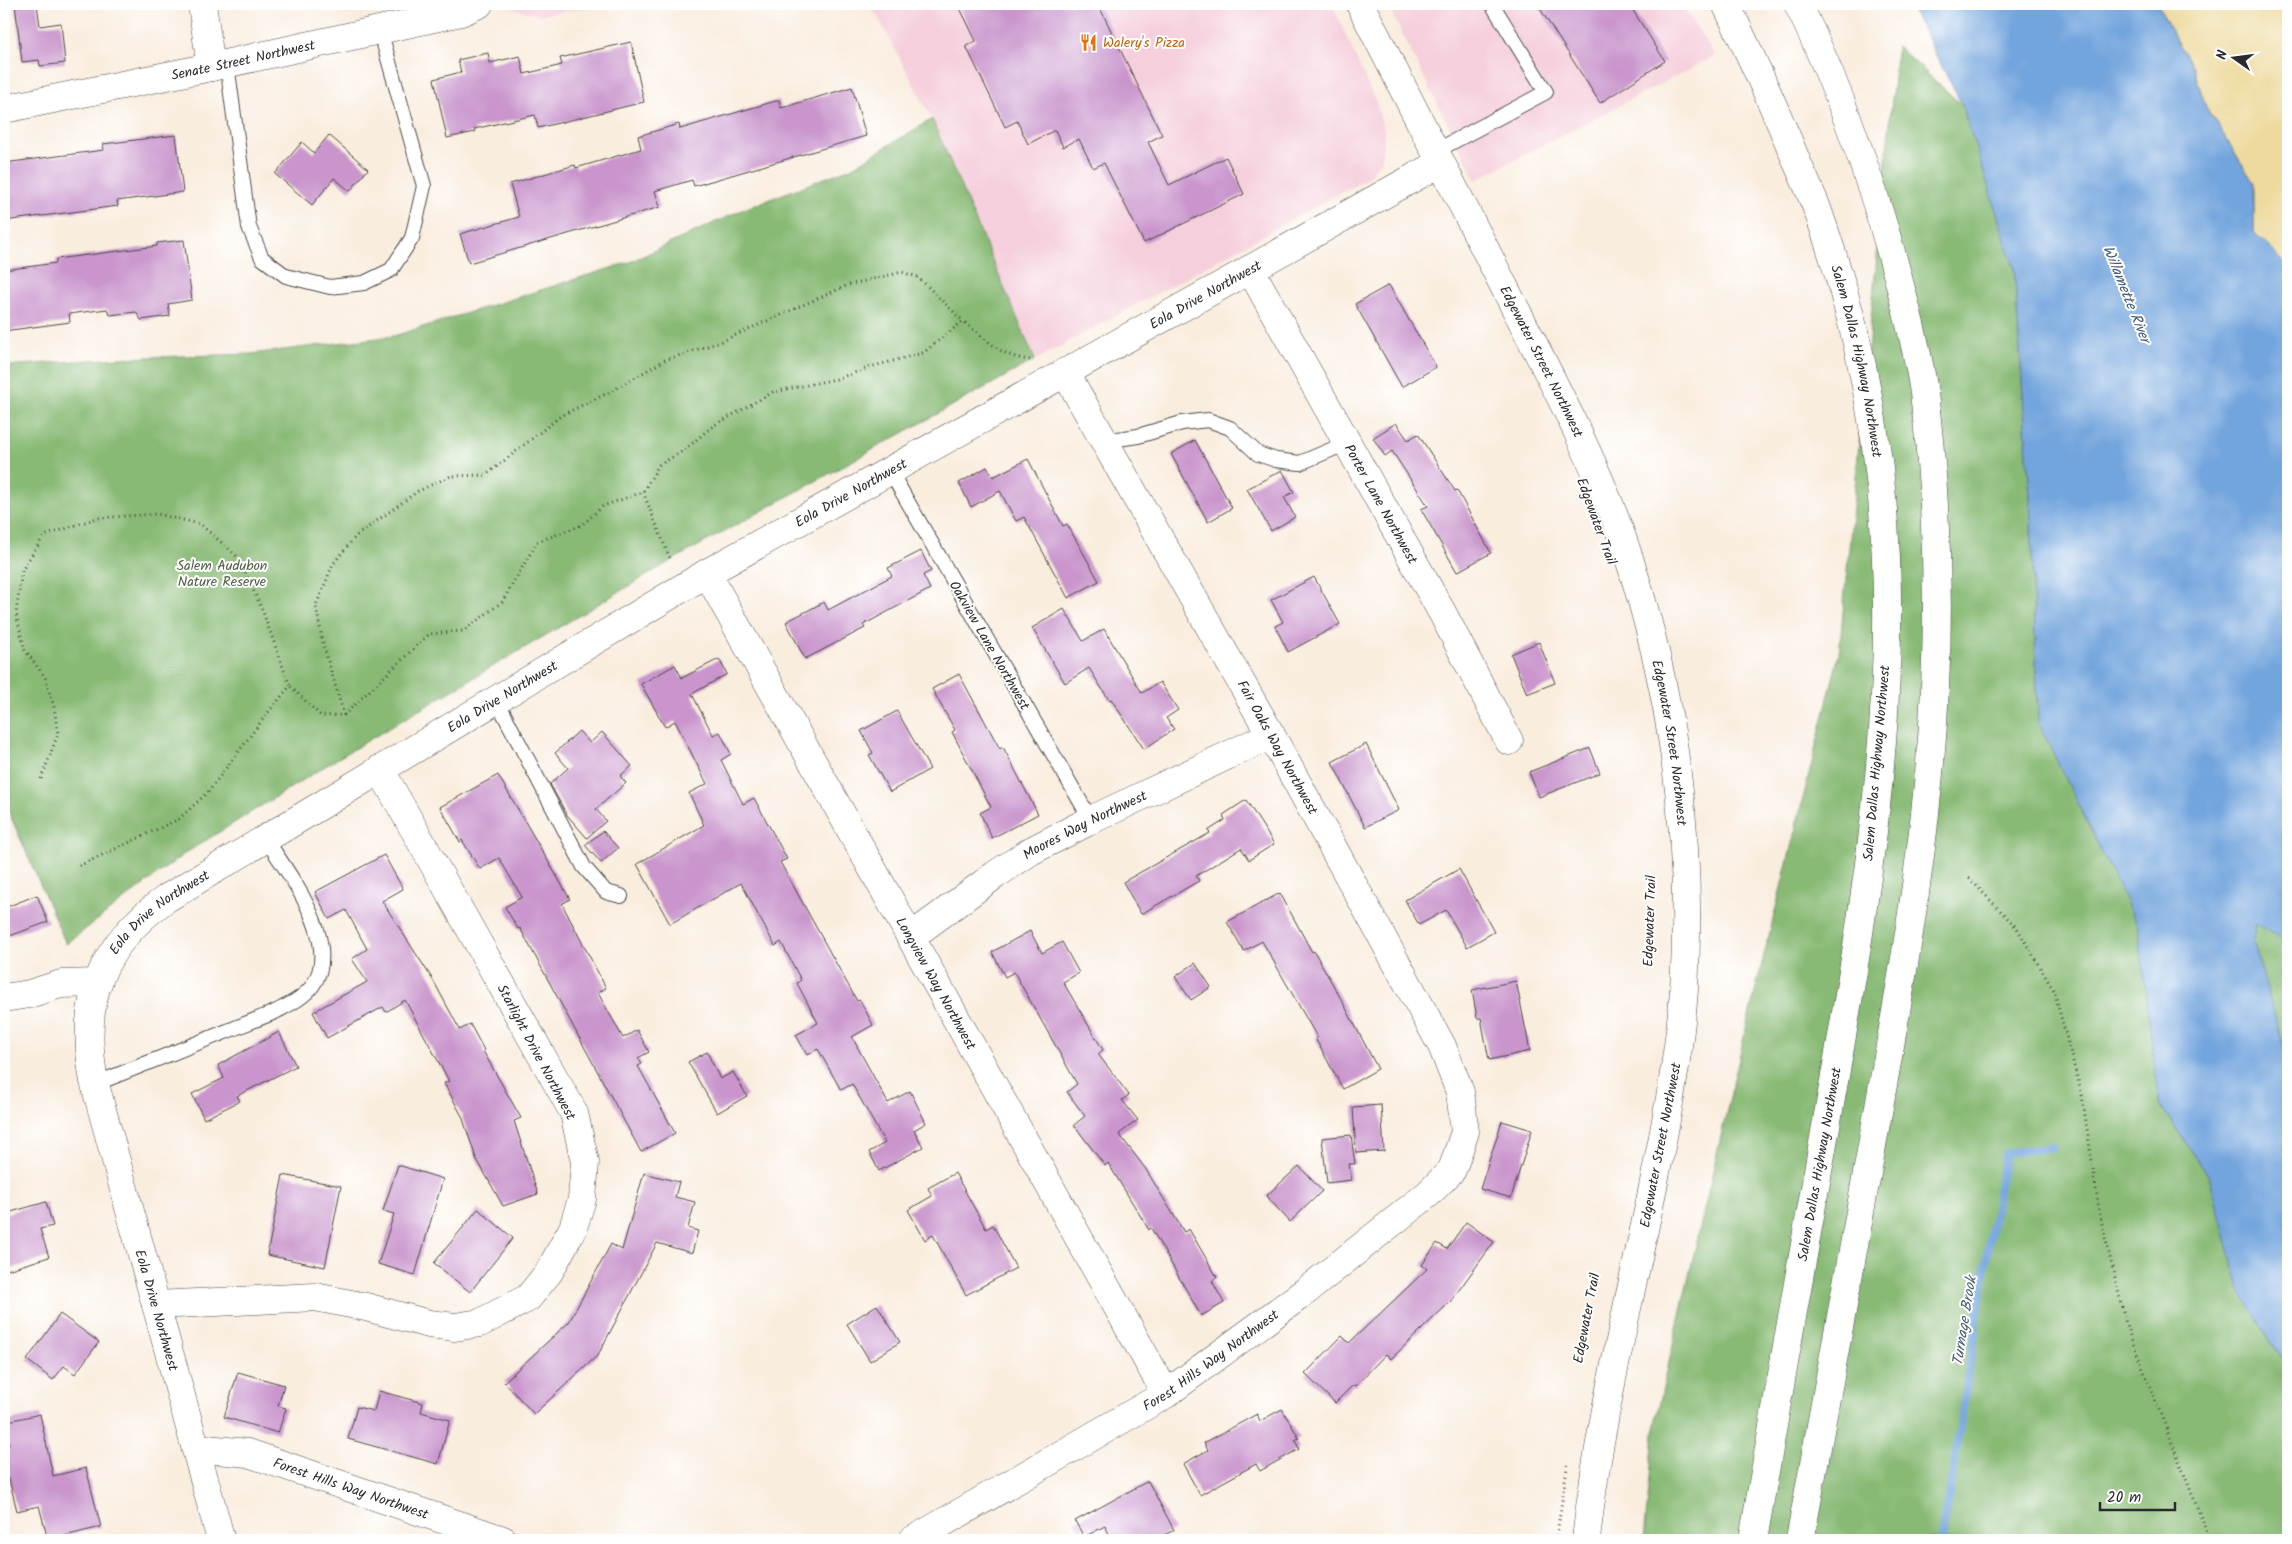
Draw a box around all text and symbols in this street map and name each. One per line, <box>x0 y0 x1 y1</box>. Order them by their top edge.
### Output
restaurant icon: Walery's Pizza <box>1079 32 1099 52</box>
place label: Walery's Pizza <box>1103 32 1185 54</box>
north arrow <box>2210 32 2260 82</box>
street label: Senate Street Northwest <box>169 34 318 87</box>
text: N <box>2211 48 2234 62</box>
water label: Willamette River <box>2096 242 2158 349</box>
street label: Eola Drive Northwest <box>1145 255 1266 336</box>
street label: Salem Dallas Highway Northwest <box>1824 262 1888 460</box>
street label: Edgewater Street Northwest <box>1493 282 1589 442</box>
street label: Porter Lane Northwest <box>1338 440 1423 569</box>
street label: Eola Drive Northwest <box>791 453 912 534</box>
street label: Edgewater Trail <box>1570 475 1622 569</box>
park label: Salem Audubon Nature Reserve <box>177 555 267 593</box>
street label: Oakview Lane Northwest <box>943 577 1036 715</box>
street label: Eola Drive Northwest <box>443 655 562 739</box>
street label: Edgewater Street Northwest <box>1645 658 1692 827</box>
street label: Salem Dallas Highway Northwest <box>1857 664 1897 862</box>
street label: Fair Oaks Way Northwest <box>1231 676 1324 819</box>
street label: Moores Way Northwest <box>1018 785 1151 866</box>
street label: Eola Drive Northwest <box>104 864 215 959</box>
street label: Edgewater Trail <box>1637 874 1663 967</box>
street label: Longview Way Northwest <box>890 913 982 1055</box>
street label: Starlight Drive Northwest <box>491 981 582 1125</box>
street label: Edgewater Street Northwest <box>1634 1060 1688 1230</box>
street label: Salem Dallas Highway Northwest <box>1792 1065 1848 1263</box>
street label: Eola Drive Northwest <box>128 1247 184 1374</box>
street label: Edgewater Trail <box>1567 1271 1607 1365</box>
water label: Turnage Brook <box>1946 1273 1984 1368</box>
street label: Forest Hills Way Northwest <box>1139 1304 1284 1417</box>
street label: Forest Hills Way Northwest <box>270 1452 432 1526</box>
scale bar <box>2100 1479 2174 1511</box>
text: 20 m <box>2107 1486 2141 1510</box>

